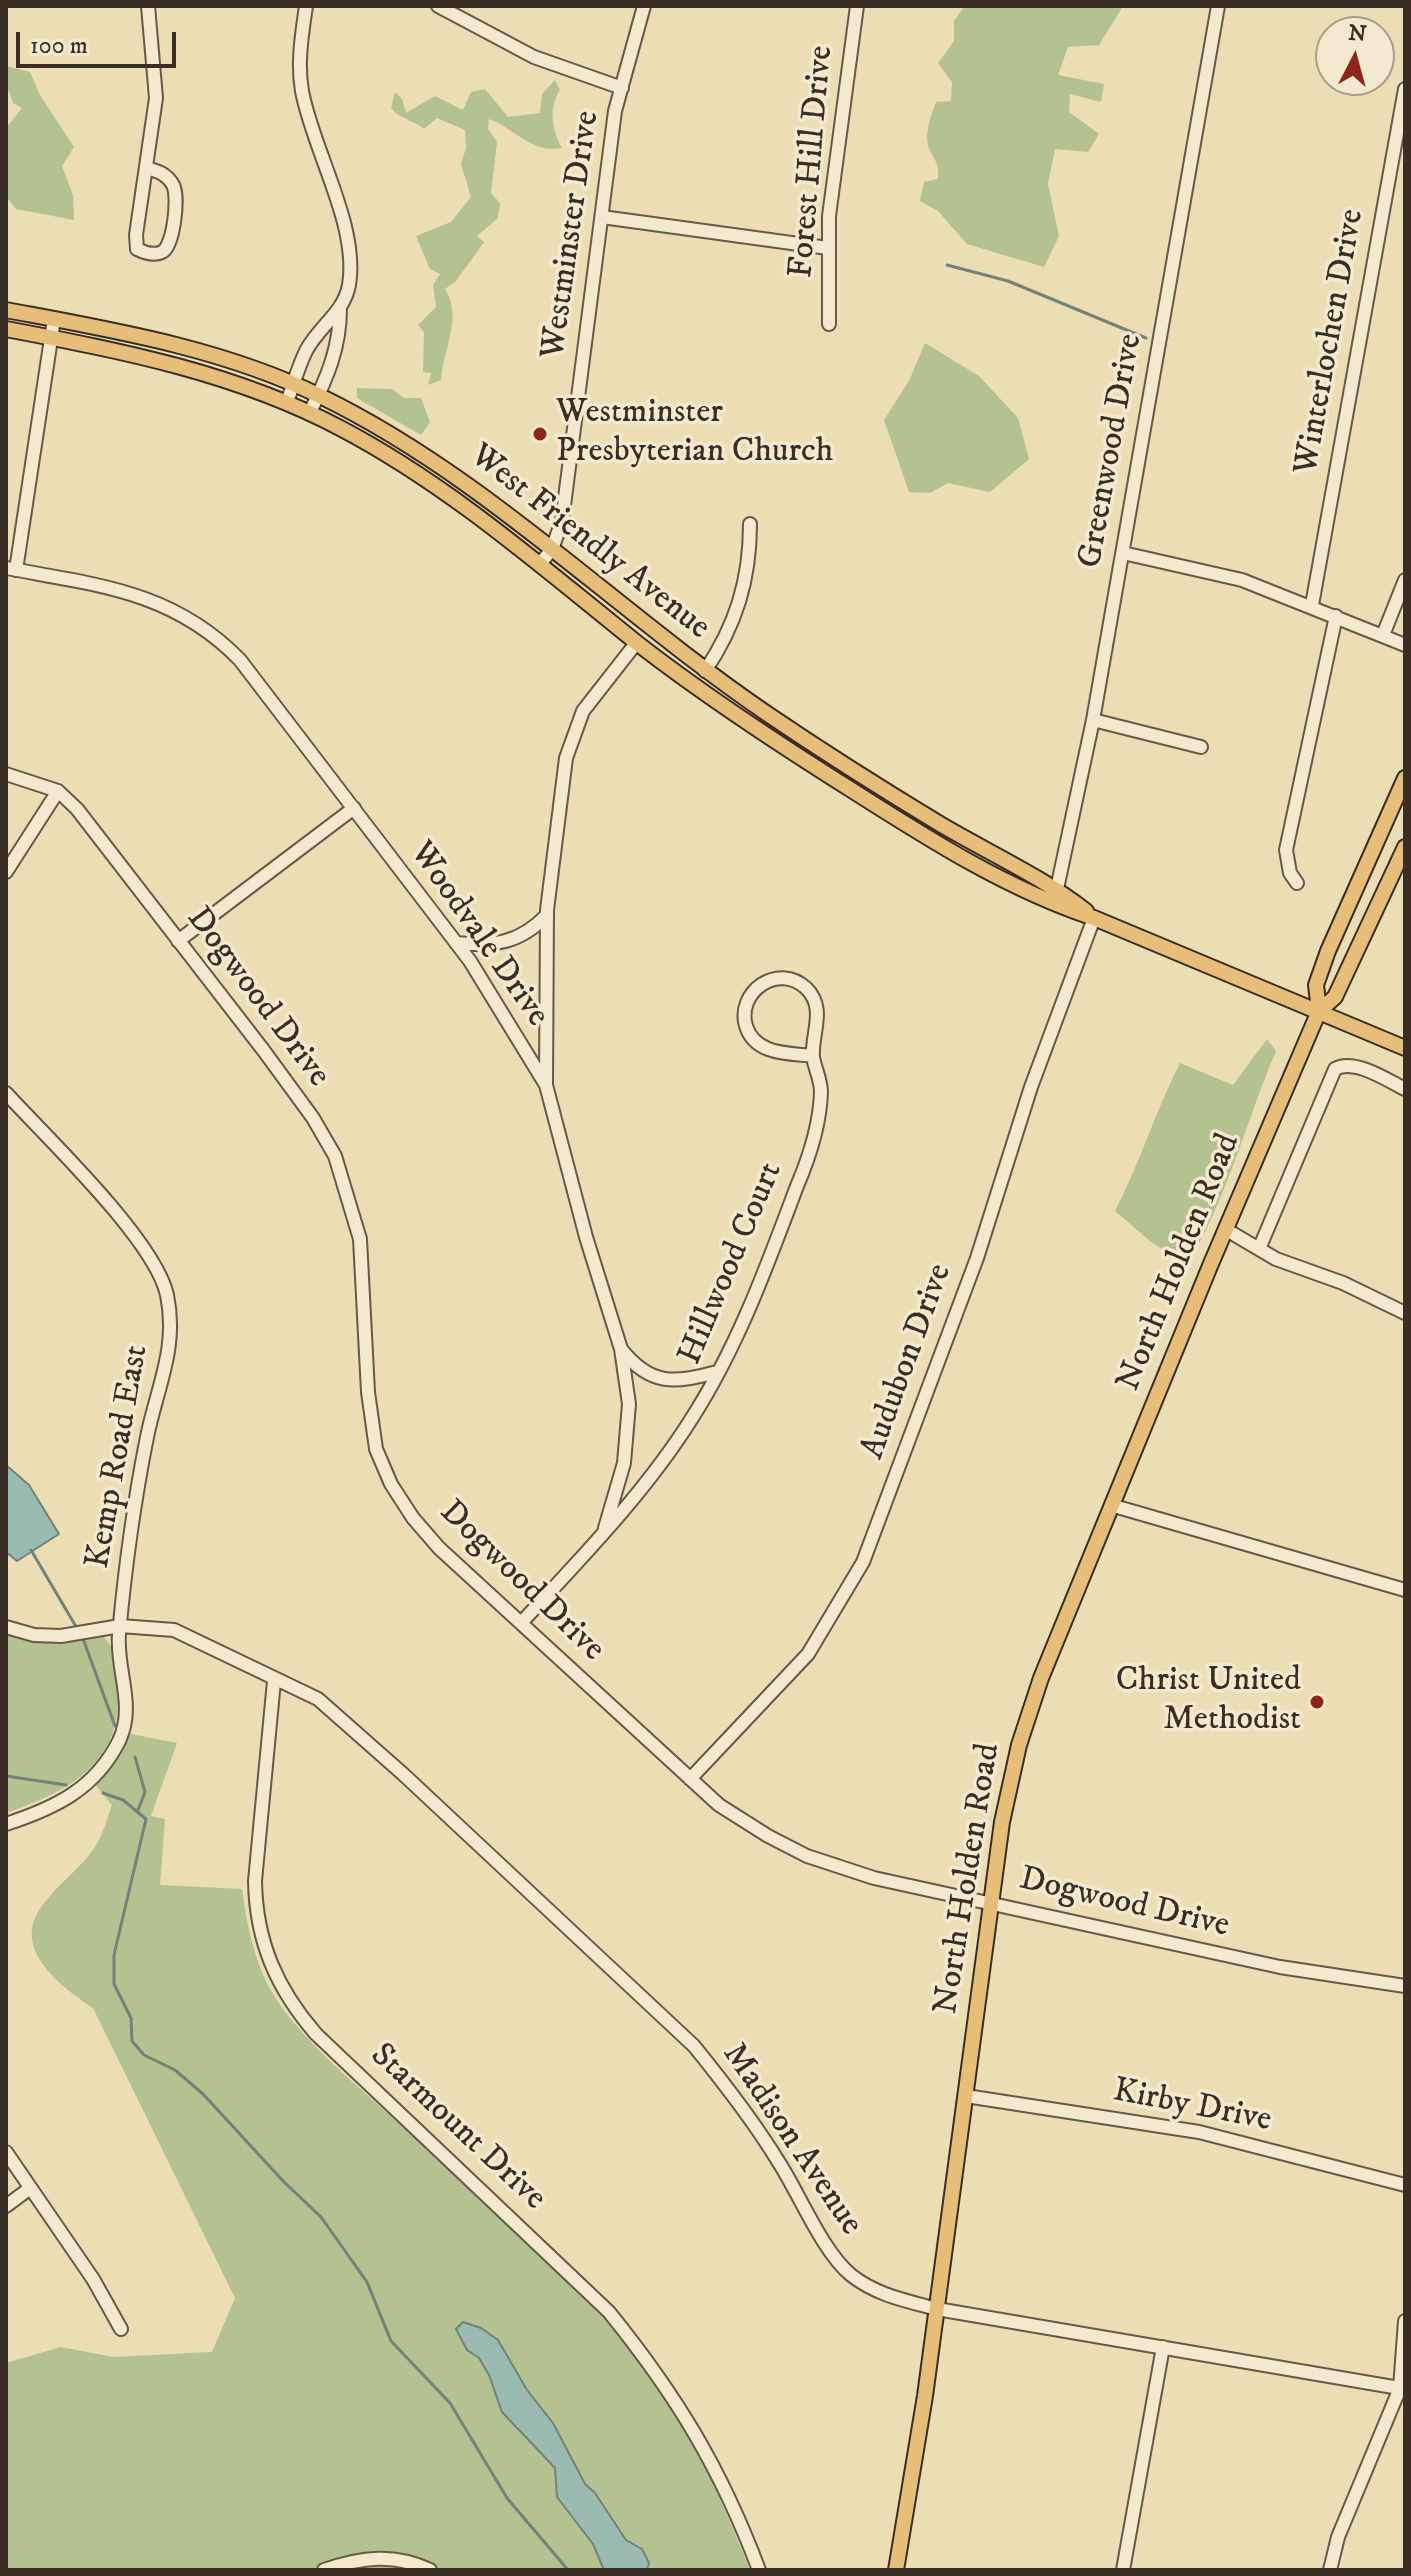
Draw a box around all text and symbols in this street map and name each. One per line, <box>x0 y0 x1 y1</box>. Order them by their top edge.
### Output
scale bar <box>20 16 180 66</box>
north arrow <box>1315 16 1395 96</box>
text: N <box>1347 19 1368 48</box>
text: 100 m <box>30 31 88 61</box>
street label: Forest Hill Drive <box>783 44 843 280</box>
street label: Westminster Drive <box>534 108 610 362</box>
street label: Winterlochen Drive <box>1288 206 1374 478</box>
street label: Greenwood Drive <box>1071 331 1153 571</box>
place label: Westminster Presbyterian Church <box>556 394 833 474</box>
marker: Westminster Presbyterian Church <box>531 425 549 443</box>
street label: West Friendly Avenue <box>461 437 717 649</box>
street label: Woodvale Drive <box>399 835 557 1035</box>
street label: Dogwood Drive <box>176 900 338 1096</box>
street label: North Holden Road <box>1110 1129 1250 1397</box>
street label: Hillwood Court <box>671 1157 793 1371</box>
street label: Audubon Drive <box>854 1259 962 1465</box>
street label: Kemp Road East <box>79 1342 159 1572</box>
street label: Dogwood Drive <box>430 1493 612 1671</box>
place label: Christ United Methodist <box>1116 1662 1301 1742</box>
marker: Christ United Methodist <box>1308 1693 1326 1711</box>
street label: North Holden Road <box>927 1741 1011 2017</box>
street label: Dogwood Drive <box>1015 1860 1233 1948</box>
street label: Starmount Drive <box>361 2036 553 2220</box>
street label: Madison Avenue <box>712 2036 870 2244</box>
street label: Kirby Drive <box>1109 2072 1275 2142</box>

